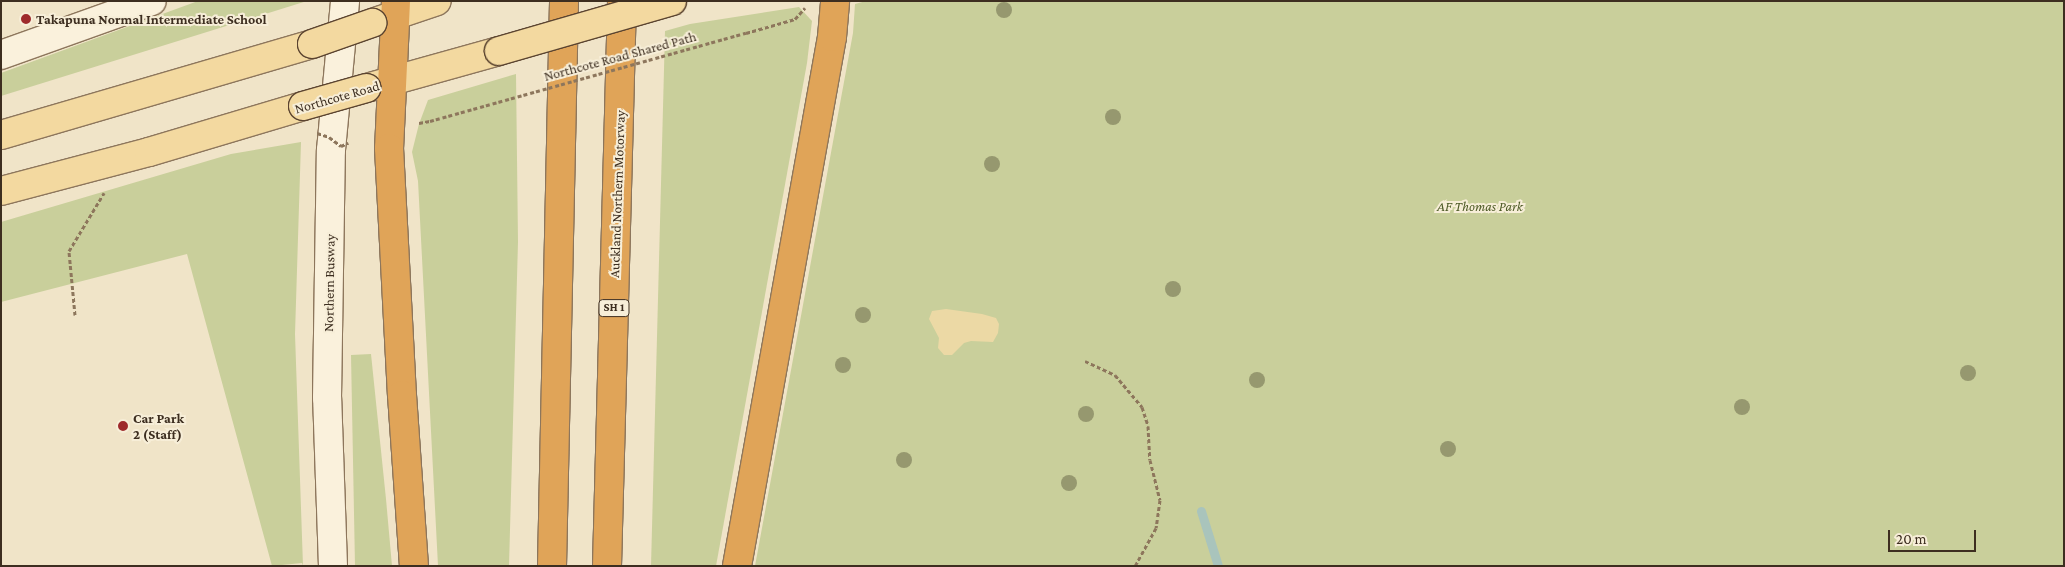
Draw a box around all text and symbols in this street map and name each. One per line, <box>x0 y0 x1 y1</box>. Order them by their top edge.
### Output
place label: Takapuna Normal Intermediate School <box>36 11 267 27</box>
marker: Takapuna Normal Intermediate School <box>20 13 32 25</box>
street label: Northcote Road Shared Path <box>542 28 698 84</box>
street label: Northcote Road <box>293 77 381 117</box>
street label: Auckland Northern Motorway <box>606 110 628 278</box>
park label: AF Thomas Park <box>1437 198 1523 214</box>
street label: Northern Busway <box>320 234 338 332</box>
road number: SH 1 <box>598 298 630 318</box>
place label: Car Park 2 (Staff) <box>133 410 184 442</box>
marker: Car Park 2 (Staff) <box>117 420 129 432</box>
scale bar <box>1890 520 1978 552</box>
text: 20 m <box>1896 531 1927 547</box>

